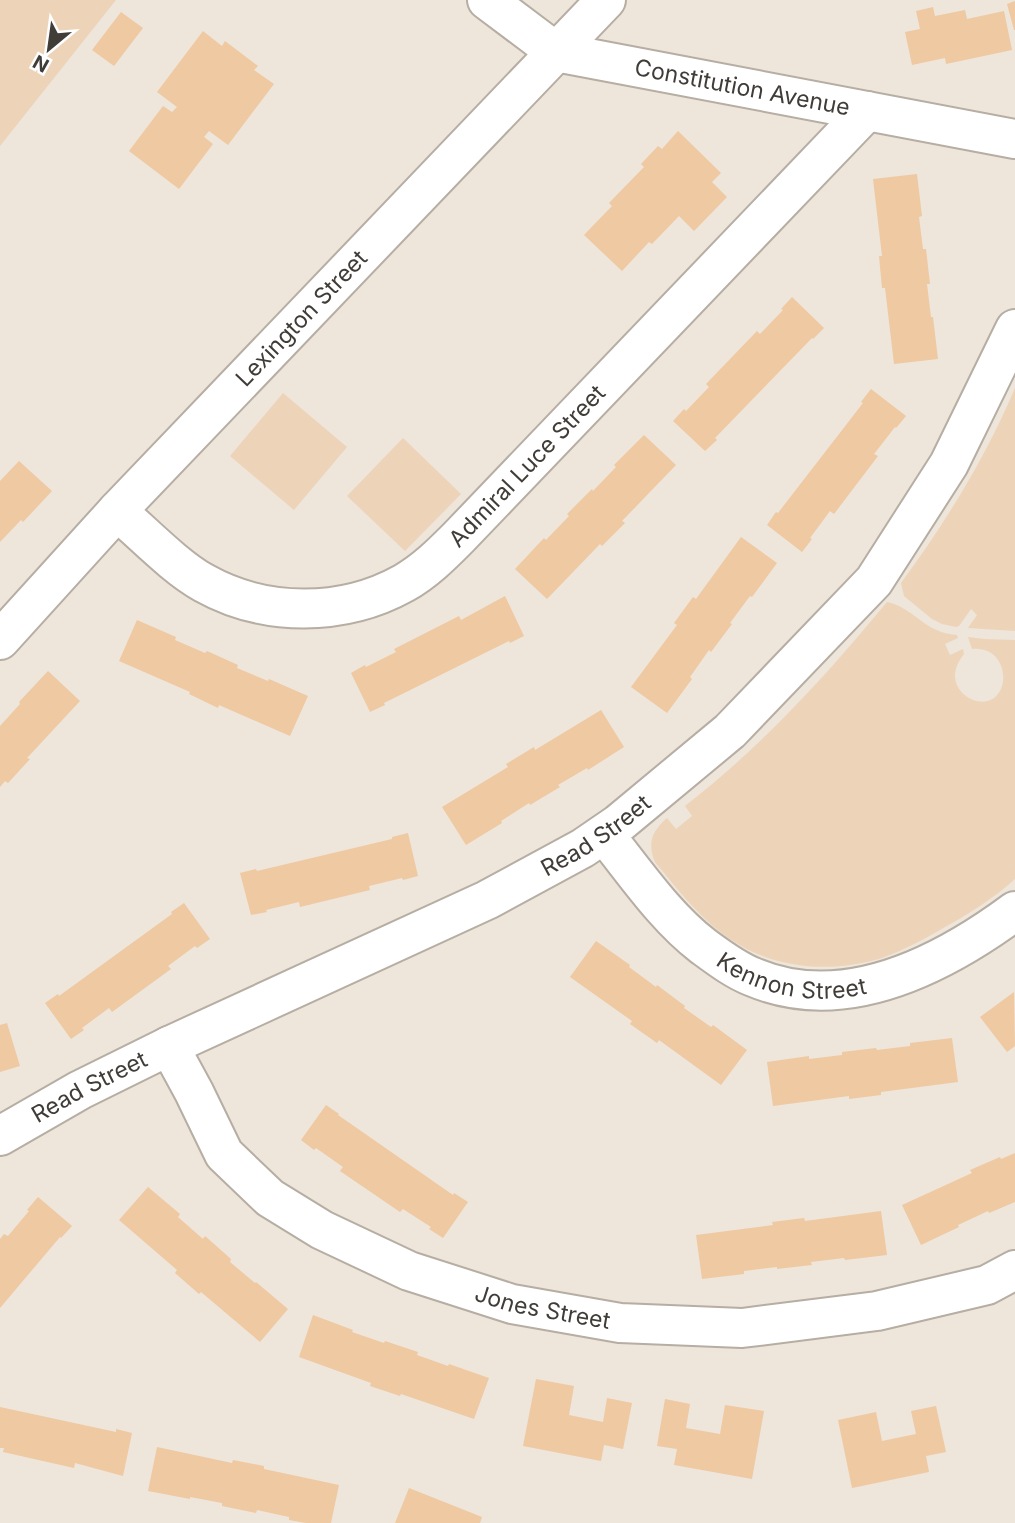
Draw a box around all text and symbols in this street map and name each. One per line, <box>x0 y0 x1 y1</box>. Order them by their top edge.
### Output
north arrow <box>14 14 84 84</box>
text: N <box>29 50 53 77</box>
street label: Constitution Avenue <box>632 53 852 121</box>
street label: Lexington Street <box>230 244 373 392</box>
street label: Admiral Luce Street <box>443 379 611 553</box>
street label: Read Street <box>536 789 657 882</box>
street label: Kennon Street <box>711 946 869 1005</box>
street label: Read Street <box>27 1045 152 1129</box>
street label: Jones Street <box>472 1279 613 1335</box>

